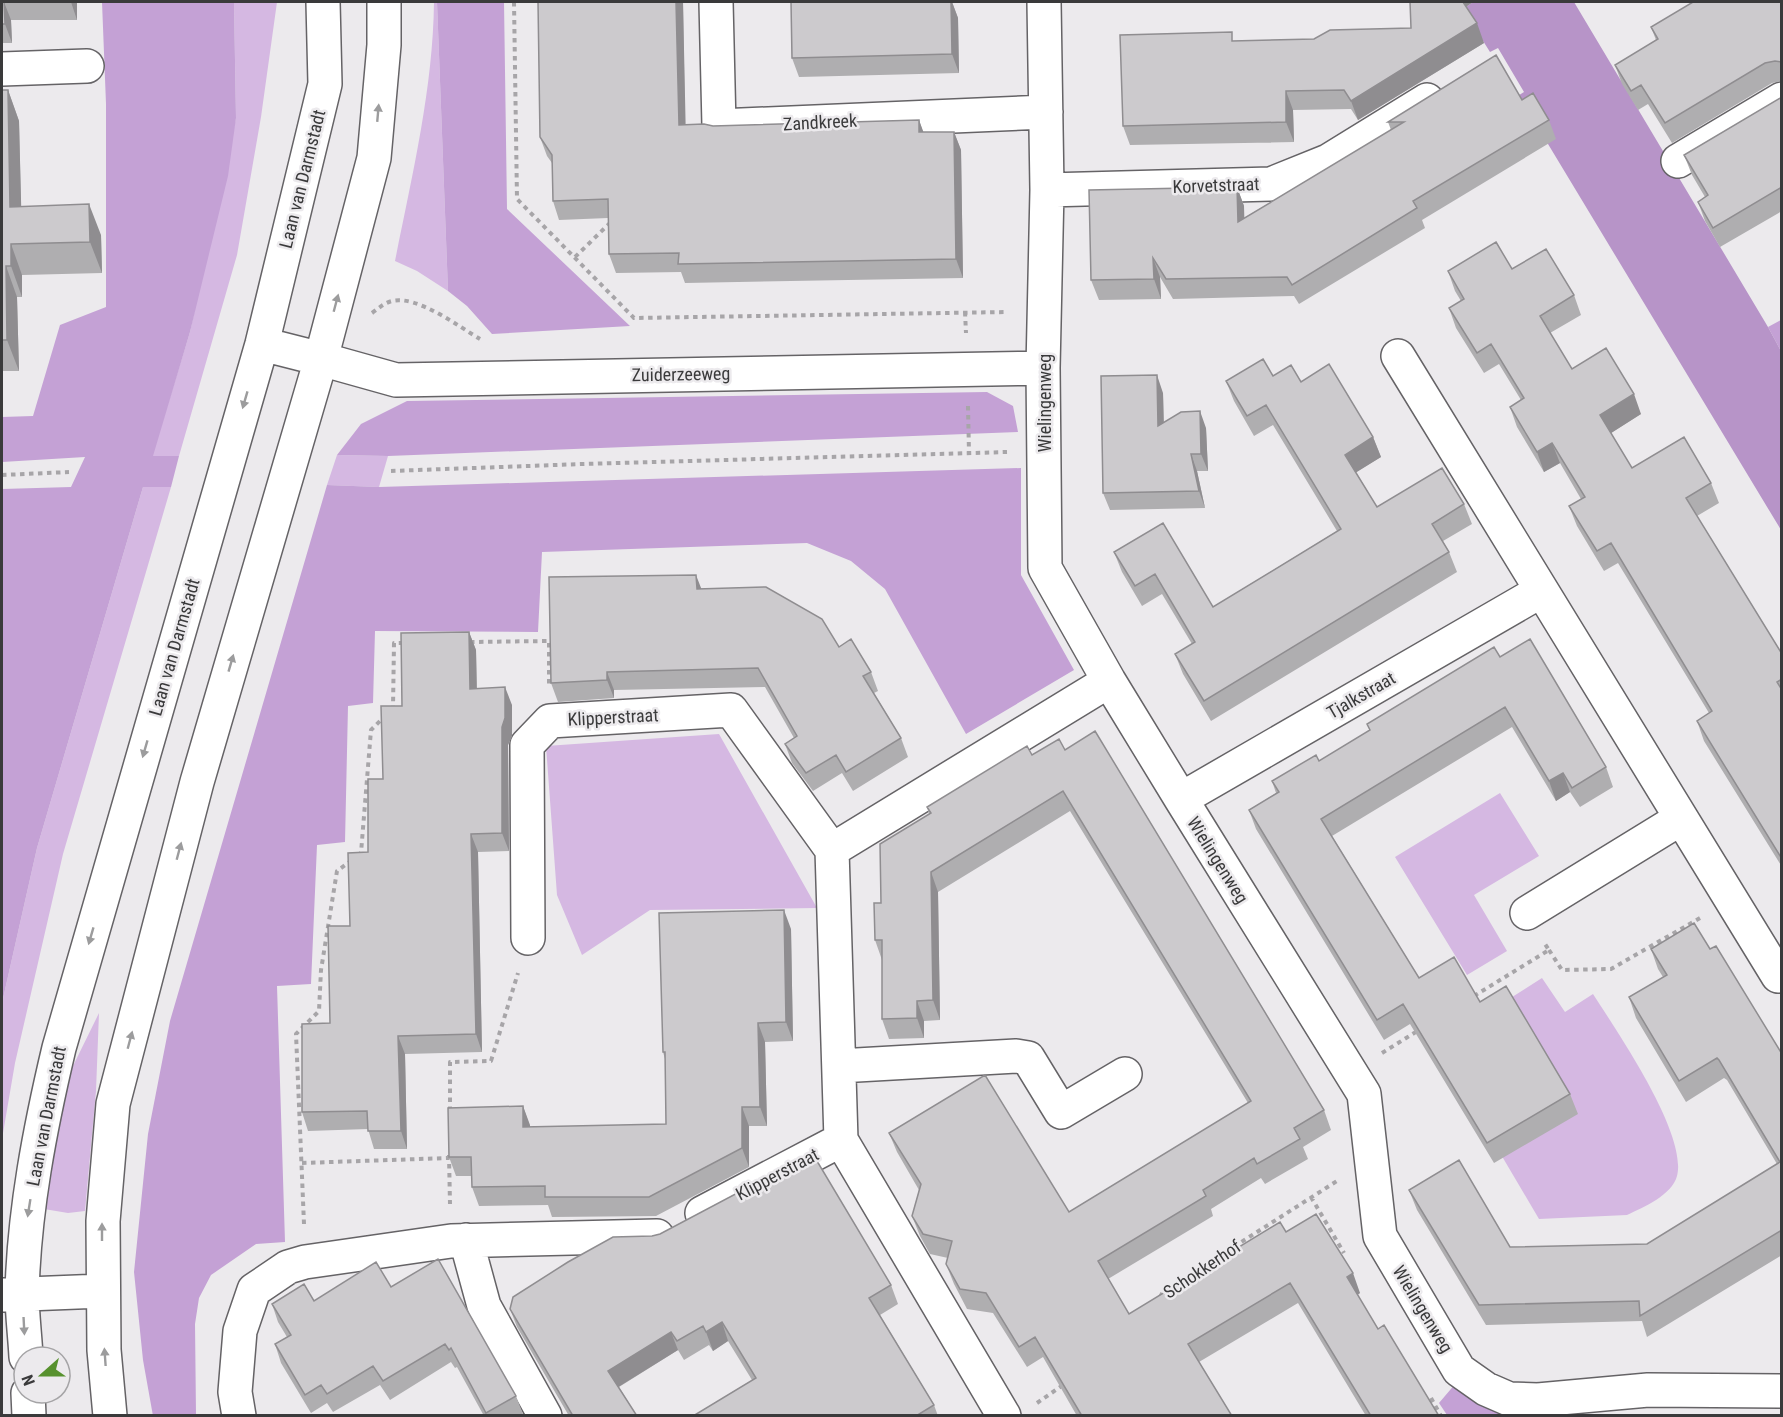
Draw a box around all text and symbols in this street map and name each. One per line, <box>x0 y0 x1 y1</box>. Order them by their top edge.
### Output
one-way arrow <box>373 103 383 122</box>
street label: Laan van Darmstadt <box>275 108 329 250</box>
street label: Zandkreek <box>782 110 858 134</box>
street label: Korvetstraat <box>1172 173 1260 197</box>
one-way arrow <box>332 293 341 311</box>
street label: Wielingenweg <box>1034 354 1055 452</box>
street label: Zuiderzeeweg <box>632 363 730 385</box>
one-way arrow <box>240 391 249 409</box>
street label: Laan van Darmstadt <box>144 576 204 718</box>
one-way arrow <box>227 654 237 672</box>
street label: Tjalkstraat <box>1323 667 1399 723</box>
street label: Klipperstraat <box>567 704 659 730</box>
one-way arrow <box>140 740 149 758</box>
street label: Wielingenweg <box>1183 813 1253 907</box>
one-way arrow <box>174 842 184 860</box>
one-way arrow <box>86 928 95 946</box>
one-way arrow <box>125 1031 135 1049</box>
street label: Laan van Darmstadt <box>22 1044 70 1188</box>
street label: Klipperstraat <box>732 1143 822 1205</box>
one-way arrow <box>24 1199 33 1218</box>
one-way arrow <box>98 1223 107 1242</box>
street label: Schokkerhof <box>1159 1235 1245 1303</box>
street label: Wielingenweg <box>1389 1261 1457 1357</box>
one-way arrow <box>20 1316 29 1335</box>
north arrow <box>12 1345 72 1405</box>
one-way arrow <box>100 1348 110 1367</box>
text: N <box>18 1372 39 1388</box>

